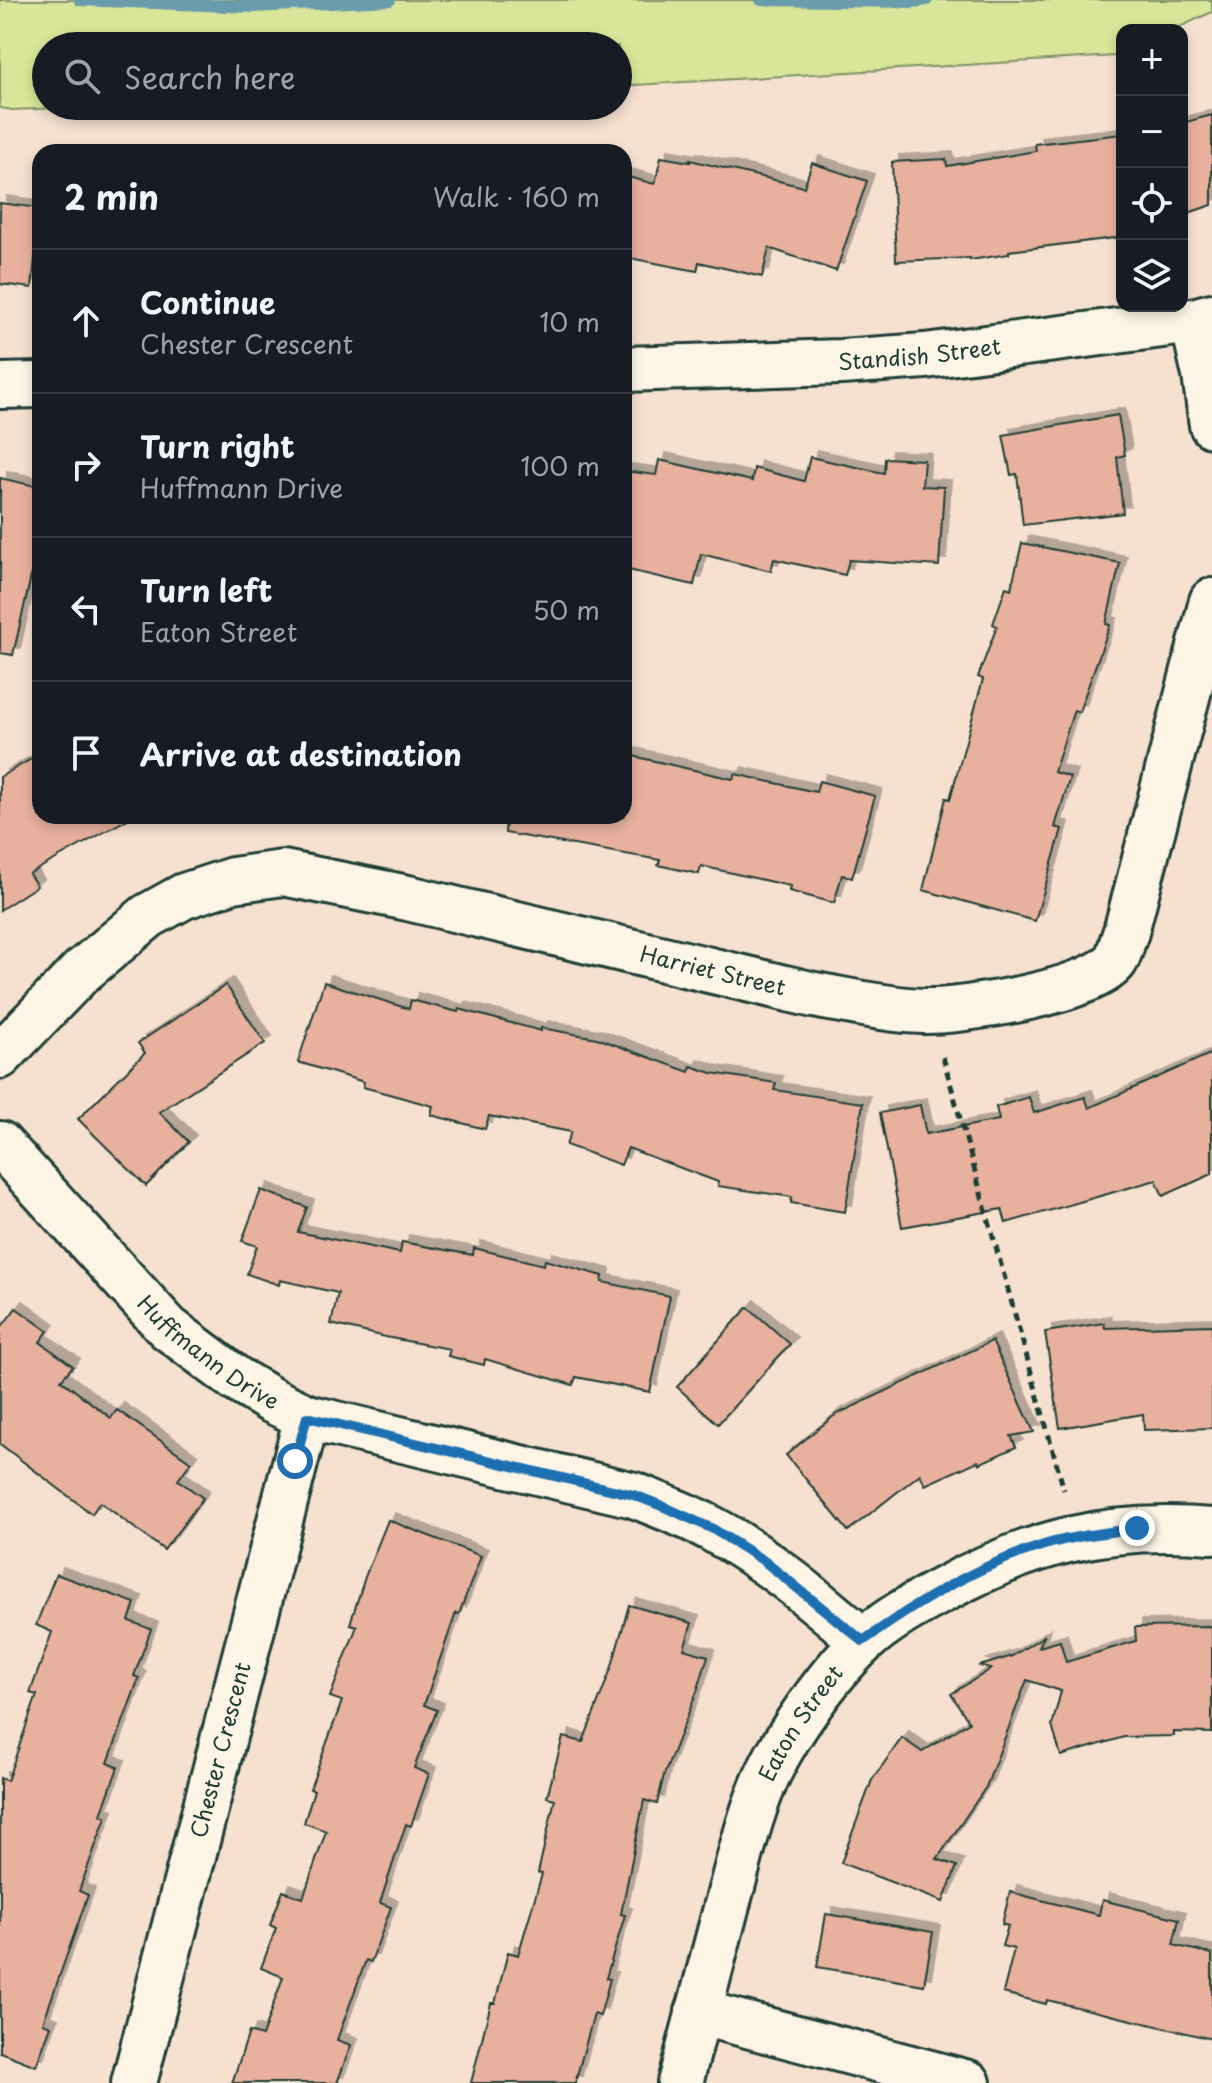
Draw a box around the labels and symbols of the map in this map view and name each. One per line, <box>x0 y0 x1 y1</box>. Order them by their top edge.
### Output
street label: Standish Street <box>837 328 1003 377</box>
street label: Harriet Street <box>637 936 789 1003</box>
street label: Huffmann Drive <box>131 1287 285 1417</box>
route start <box>277 1443 313 1479</box>
route end <box>1119 1510 1155 1546</box>
street label: Eaton Street <box>749 1657 850 1786</box>
street label: Chester Crescent <box>180 1658 258 1841</box>

